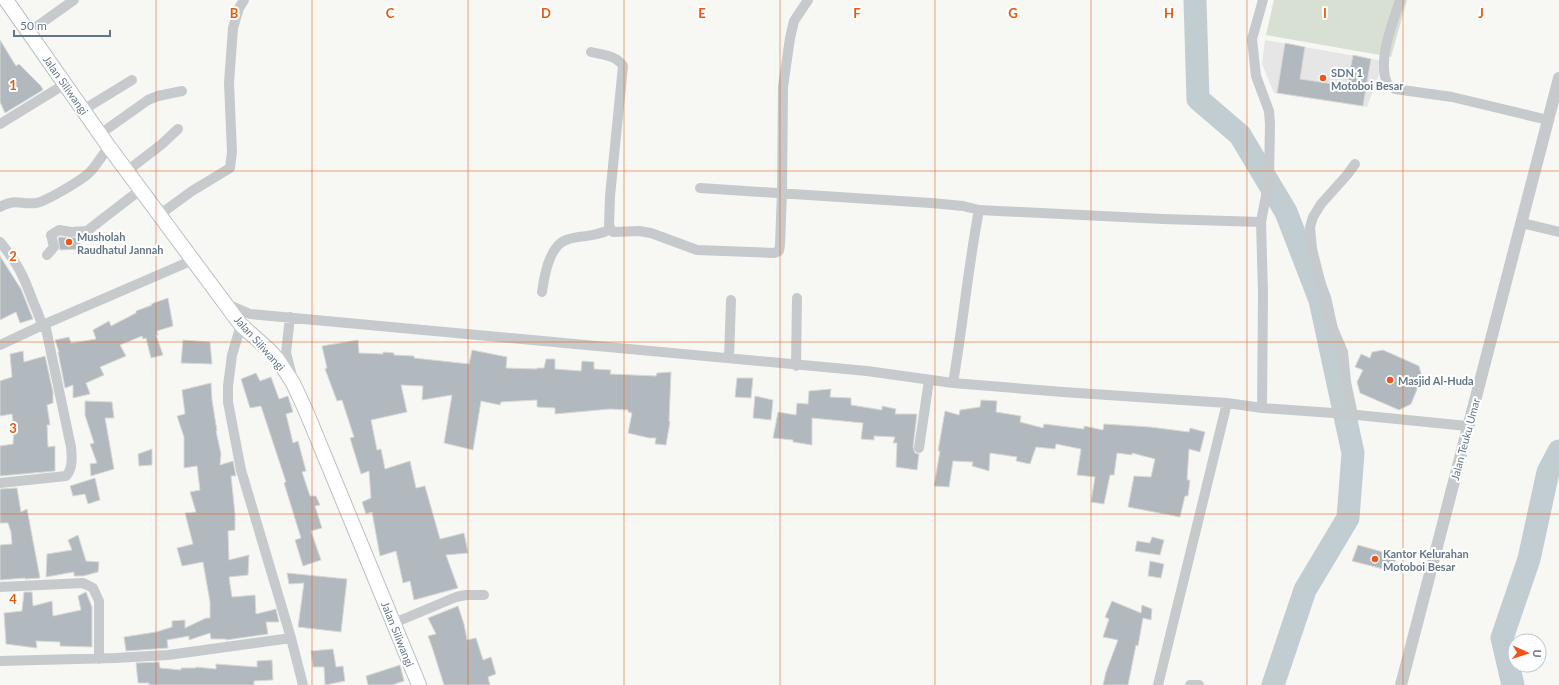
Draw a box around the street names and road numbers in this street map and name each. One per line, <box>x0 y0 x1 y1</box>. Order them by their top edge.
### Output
street label: Jalan Siliwangi <box>41 53 91 117</box>
street label: Jalan Siliwangi <box>232 313 288 373</box>
street label: Jalan Teuku Umar <box>1448 396 1482 482</box>
street label: Jalan Siliwangi <box>379 599 417 669</box>

